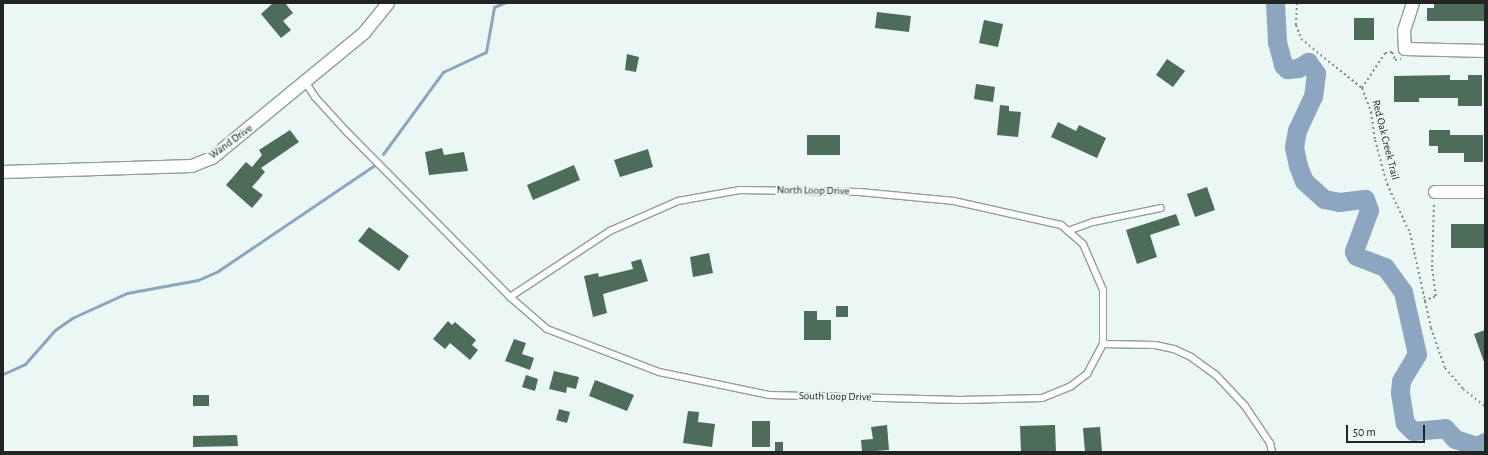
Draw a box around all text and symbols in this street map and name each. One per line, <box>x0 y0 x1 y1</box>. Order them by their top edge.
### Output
street label: Red Oak Creek Trail <box>1369 99 1401 181</box>
street label: Wand Drive <box>207 122 255 162</box>
street label: North Loop Drive <box>777 184 849 198</box>
street label: South Loop Drive <box>799 390 871 404</box>
scale bar <box>1348 417 1427 443</box>
text: 50 m <box>1353 426 1376 438</box>

